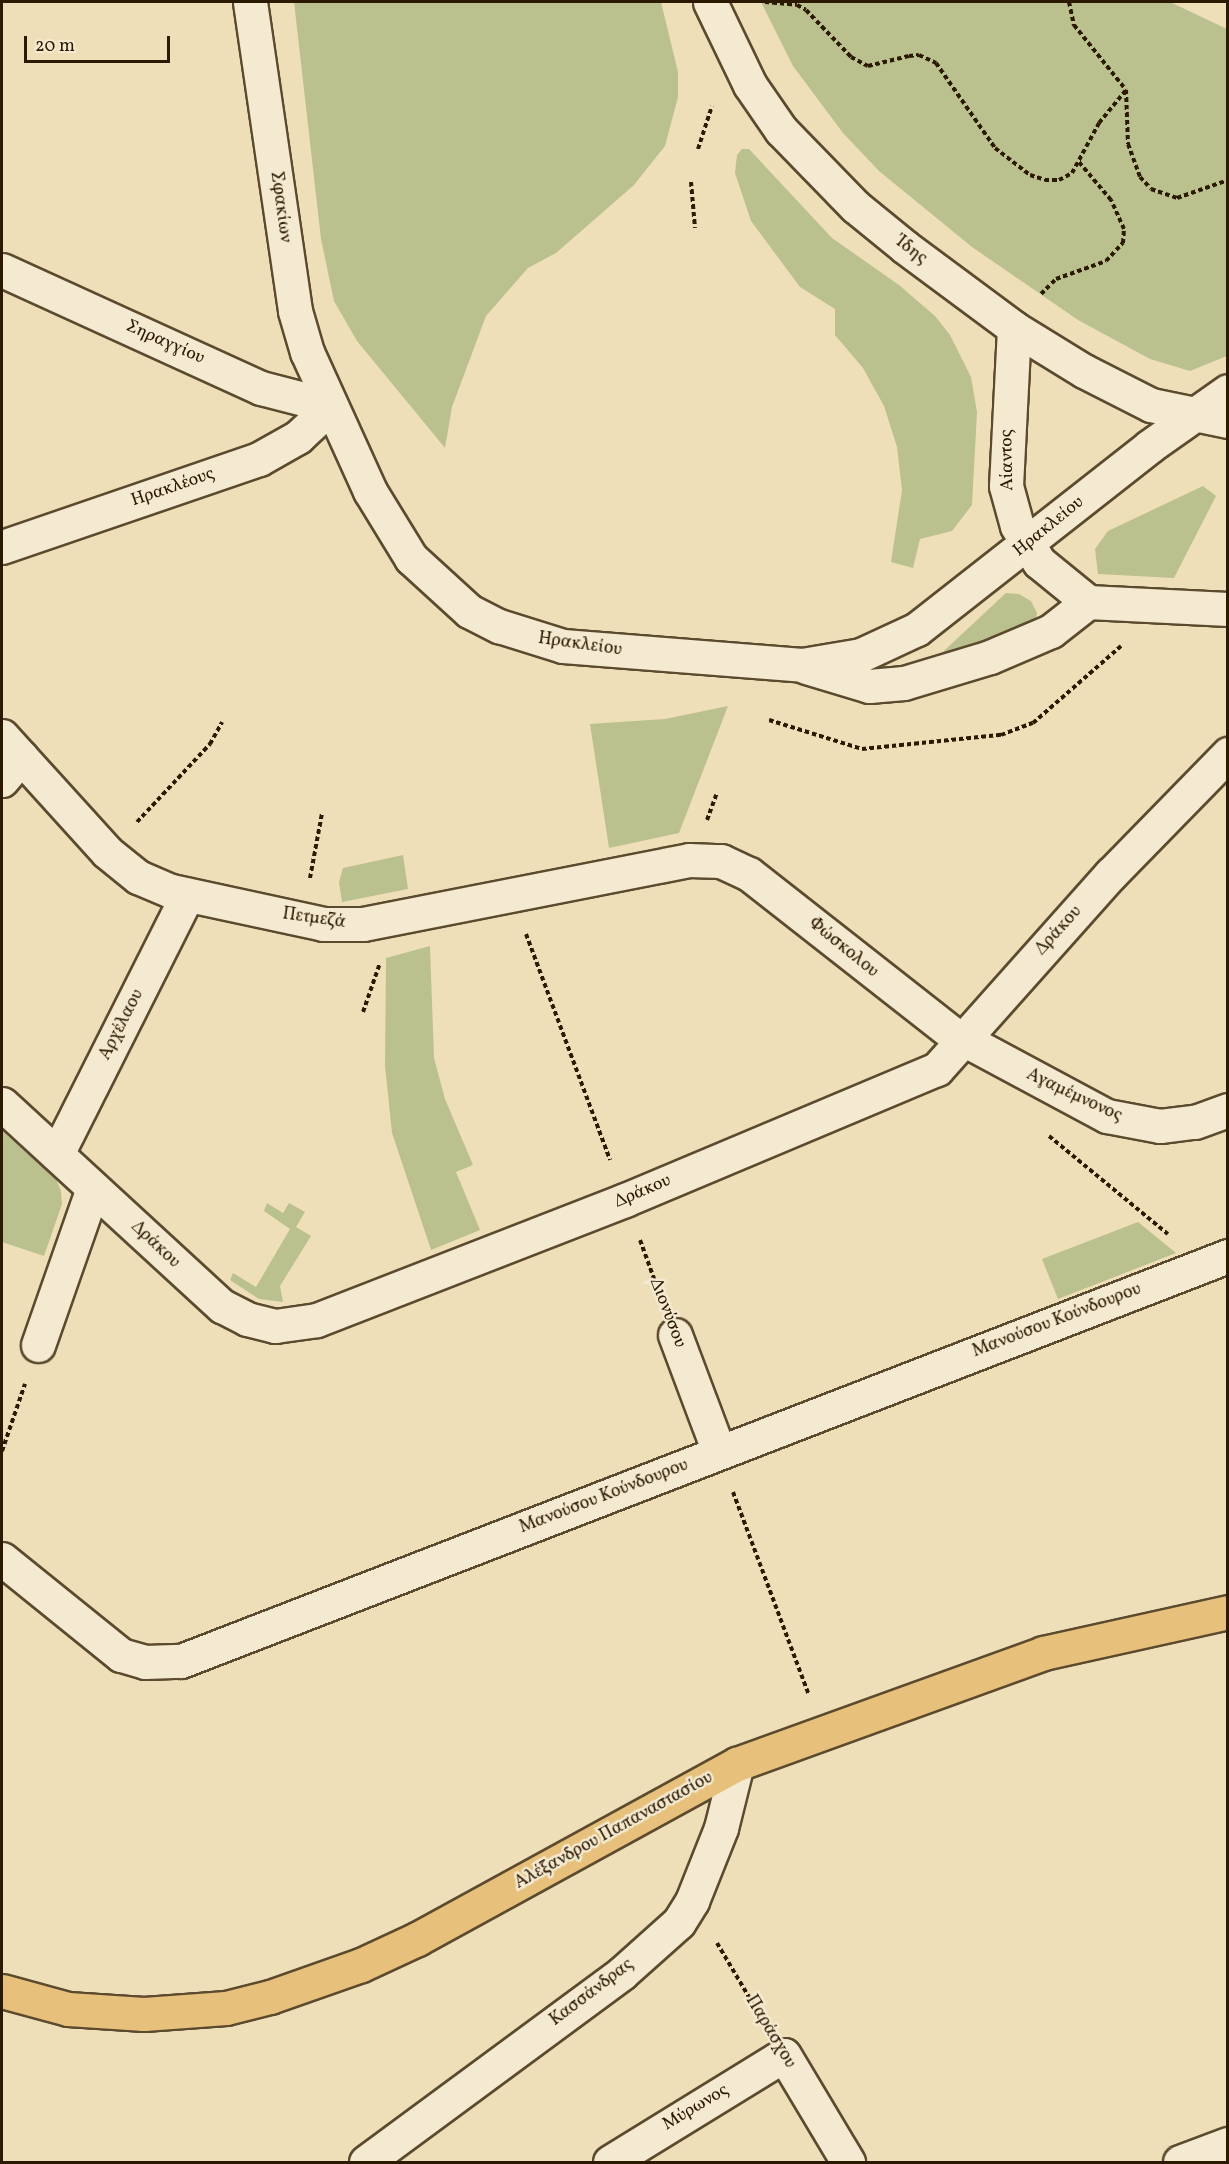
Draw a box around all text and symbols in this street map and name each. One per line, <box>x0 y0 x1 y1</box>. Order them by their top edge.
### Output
scale bar <box>27 24 172 62</box>
text: 20 m <box>35 34 75 59</box>
street label: Σφακίων <box>264 170 296 244</box>
street label: Ίδης <box>891 232 931 270</box>
street label: Σηραγγίου <box>122 316 208 370</box>
street label: Αίαντος <box>997 429 1019 491</box>
street label: Ηρακλέους <box>128 464 218 512</box>
street label: Ηρακλείου <box>1009 492 1089 562</box>
street label: Ηρακλείου <box>537 628 623 662</box>
street label: Δράκου <box>1031 902 1087 960</box>
street label: Πετμεζά <box>281 904 347 934</box>
street label: Φώσκολου <box>804 913 882 983</box>
street label: Αρχέλαου <box>95 986 149 1064</box>
street label: Αγαμέμνονος <box>1023 1064 1125 1128</box>
street label: Δράκου <box>611 1170 675 1214</box>
street label: Δράκου <box>126 1217 184 1273</box>
street label: Διονύσου <box>644 1275 690 1351</box>
street label: Μανούσου Κούνδουρου <box>969 1279 1145 1363</box>
street label: Μανούσου Κούνδουρου <box>516 1455 692 1539</box>
street label: Αλέξανδρου Παπαναστασίου <box>511 1767 717 1895</box>
street label: Κασσάνδρας <box>546 1955 638 2031</box>
street label: Παράσχου <box>740 1992 800 2072</box>
street label: Μύρωνος <box>659 2080 733 2136</box>

